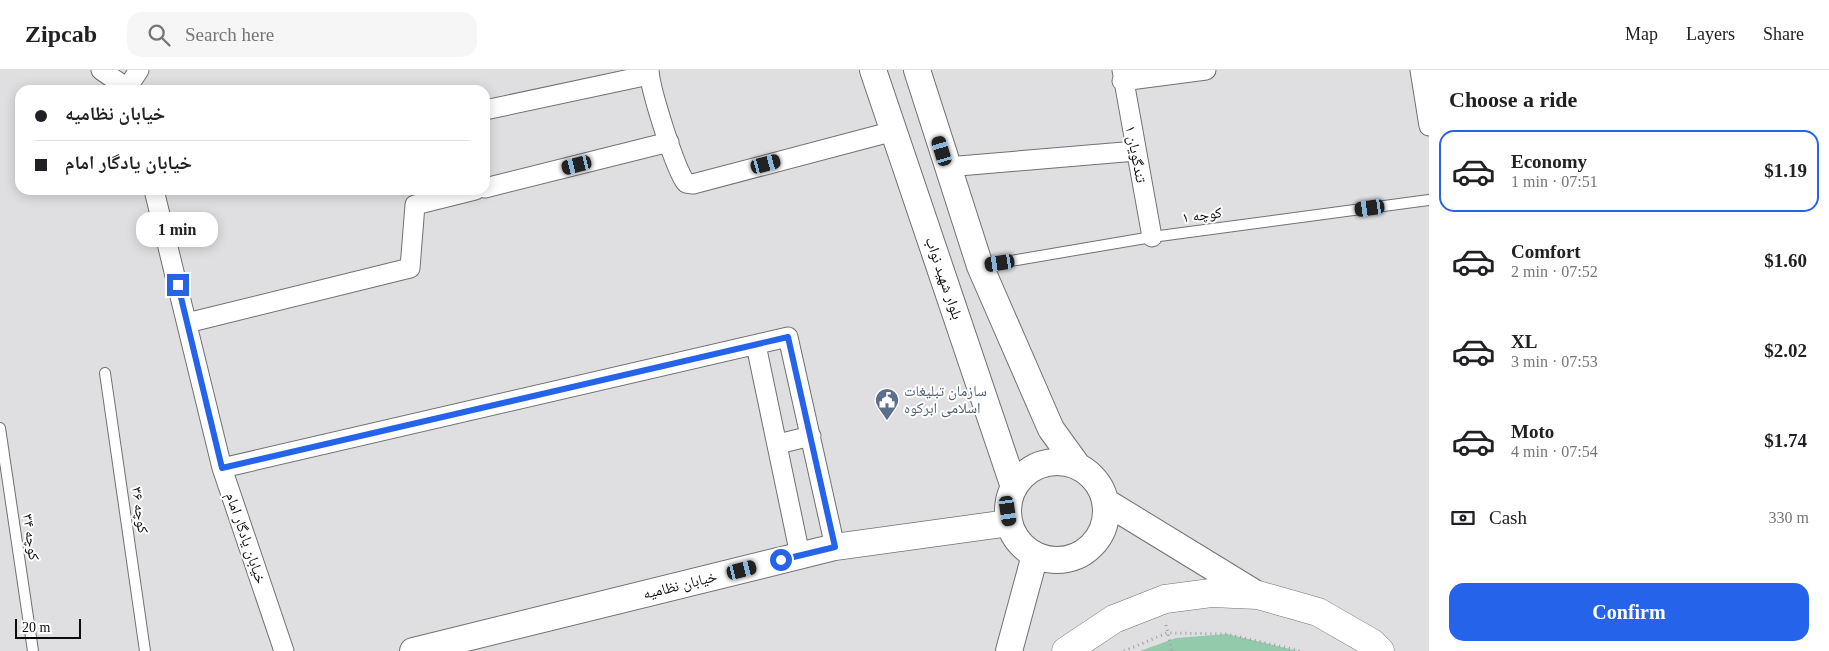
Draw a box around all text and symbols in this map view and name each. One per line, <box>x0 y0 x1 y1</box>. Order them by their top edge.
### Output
search box <box>127 12 477 57</box>
text: Zipcab <box>25 21 97 47</box>
icon: search <box>145 21 173 49</box>
text: Search here <box>185 24 274 45</box>
text: Map <box>1625 24 1658 44</box>
text: Layers <box>1686 24 1735 44</box>
text: Share <box>1763 24 1804 44</box>
text: Choose a ride <box>1449 87 1577 112</box>
text: خیابان نظامیه <box>65 103 165 124</box>
street label: تندگویان ۱ <box>1121 124 1150 185</box>
car <box>930 134 953 168</box>
icon: car <box>1451 149 1496 194</box>
text: Economy <box>1511 151 1587 172</box>
text: خیابان یادگار امام <box>65 152 192 173</box>
car <box>749 153 782 175</box>
car <box>560 154 593 176</box>
text: $1.19 <box>1764 160 1807 181</box>
text: 1 min · 07:51 <box>1511 173 1598 190</box>
car <box>1354 198 1385 218</box>
street label: کوچه ۱ <box>1181 204 1223 227</box>
callout: 1 min <box>137 212 219 248</box>
text: 1 min <box>158 221 196 238</box>
street label: بلوار شهید نواب <box>921 235 966 322</box>
icon: car <box>1451 239 1496 284</box>
text: Comfort <box>1511 241 1581 262</box>
text: $1.60 <box>1764 250 1807 271</box>
car <box>984 253 1015 273</box>
text: 2 min · 07:52 <box>1511 263 1598 280</box>
route end <box>167 274 189 296</box>
icon: car <box>1451 329 1496 374</box>
text: XL <box>1511 331 1537 352</box>
text: $2.02 <box>1764 340 1807 361</box>
text: 3 min · 07:53 <box>1511 353 1598 370</box>
place label: سازمان تبلیغات اسلامی ابرکوه <box>904 383 987 418</box>
public building icon: سازمان تبلیغات اسلامی ابرکوه <box>874 387 900 421</box>
icon: car <box>1451 419 1496 464</box>
text: Moto <box>1511 421 1554 442</box>
text: $1.74 <box>1764 430 1807 451</box>
text: 4 min · 07:54 <box>1511 443 1598 460</box>
street label: کوچه ۳۶ <box>128 486 151 534</box>
street label: خیابان یادگار امام <box>221 490 269 587</box>
car <box>998 495 1017 527</box>
icon: cash <box>1449 504 1477 532</box>
text: Cash <box>1489 507 1527 528</box>
text: 330 m <box>1769 509 1809 526</box>
street label: کوچه ۳۴ <box>19 513 42 561</box>
route start <box>770 549 792 571</box>
car <box>725 559 758 581</box>
street label: خیابان نظامیه <box>641 568 720 604</box>
button: Confirm <box>1449 583 1809 641</box>
scale bar <box>15 616 81 639</box>
text: 20 m <box>22 620 50 635</box>

